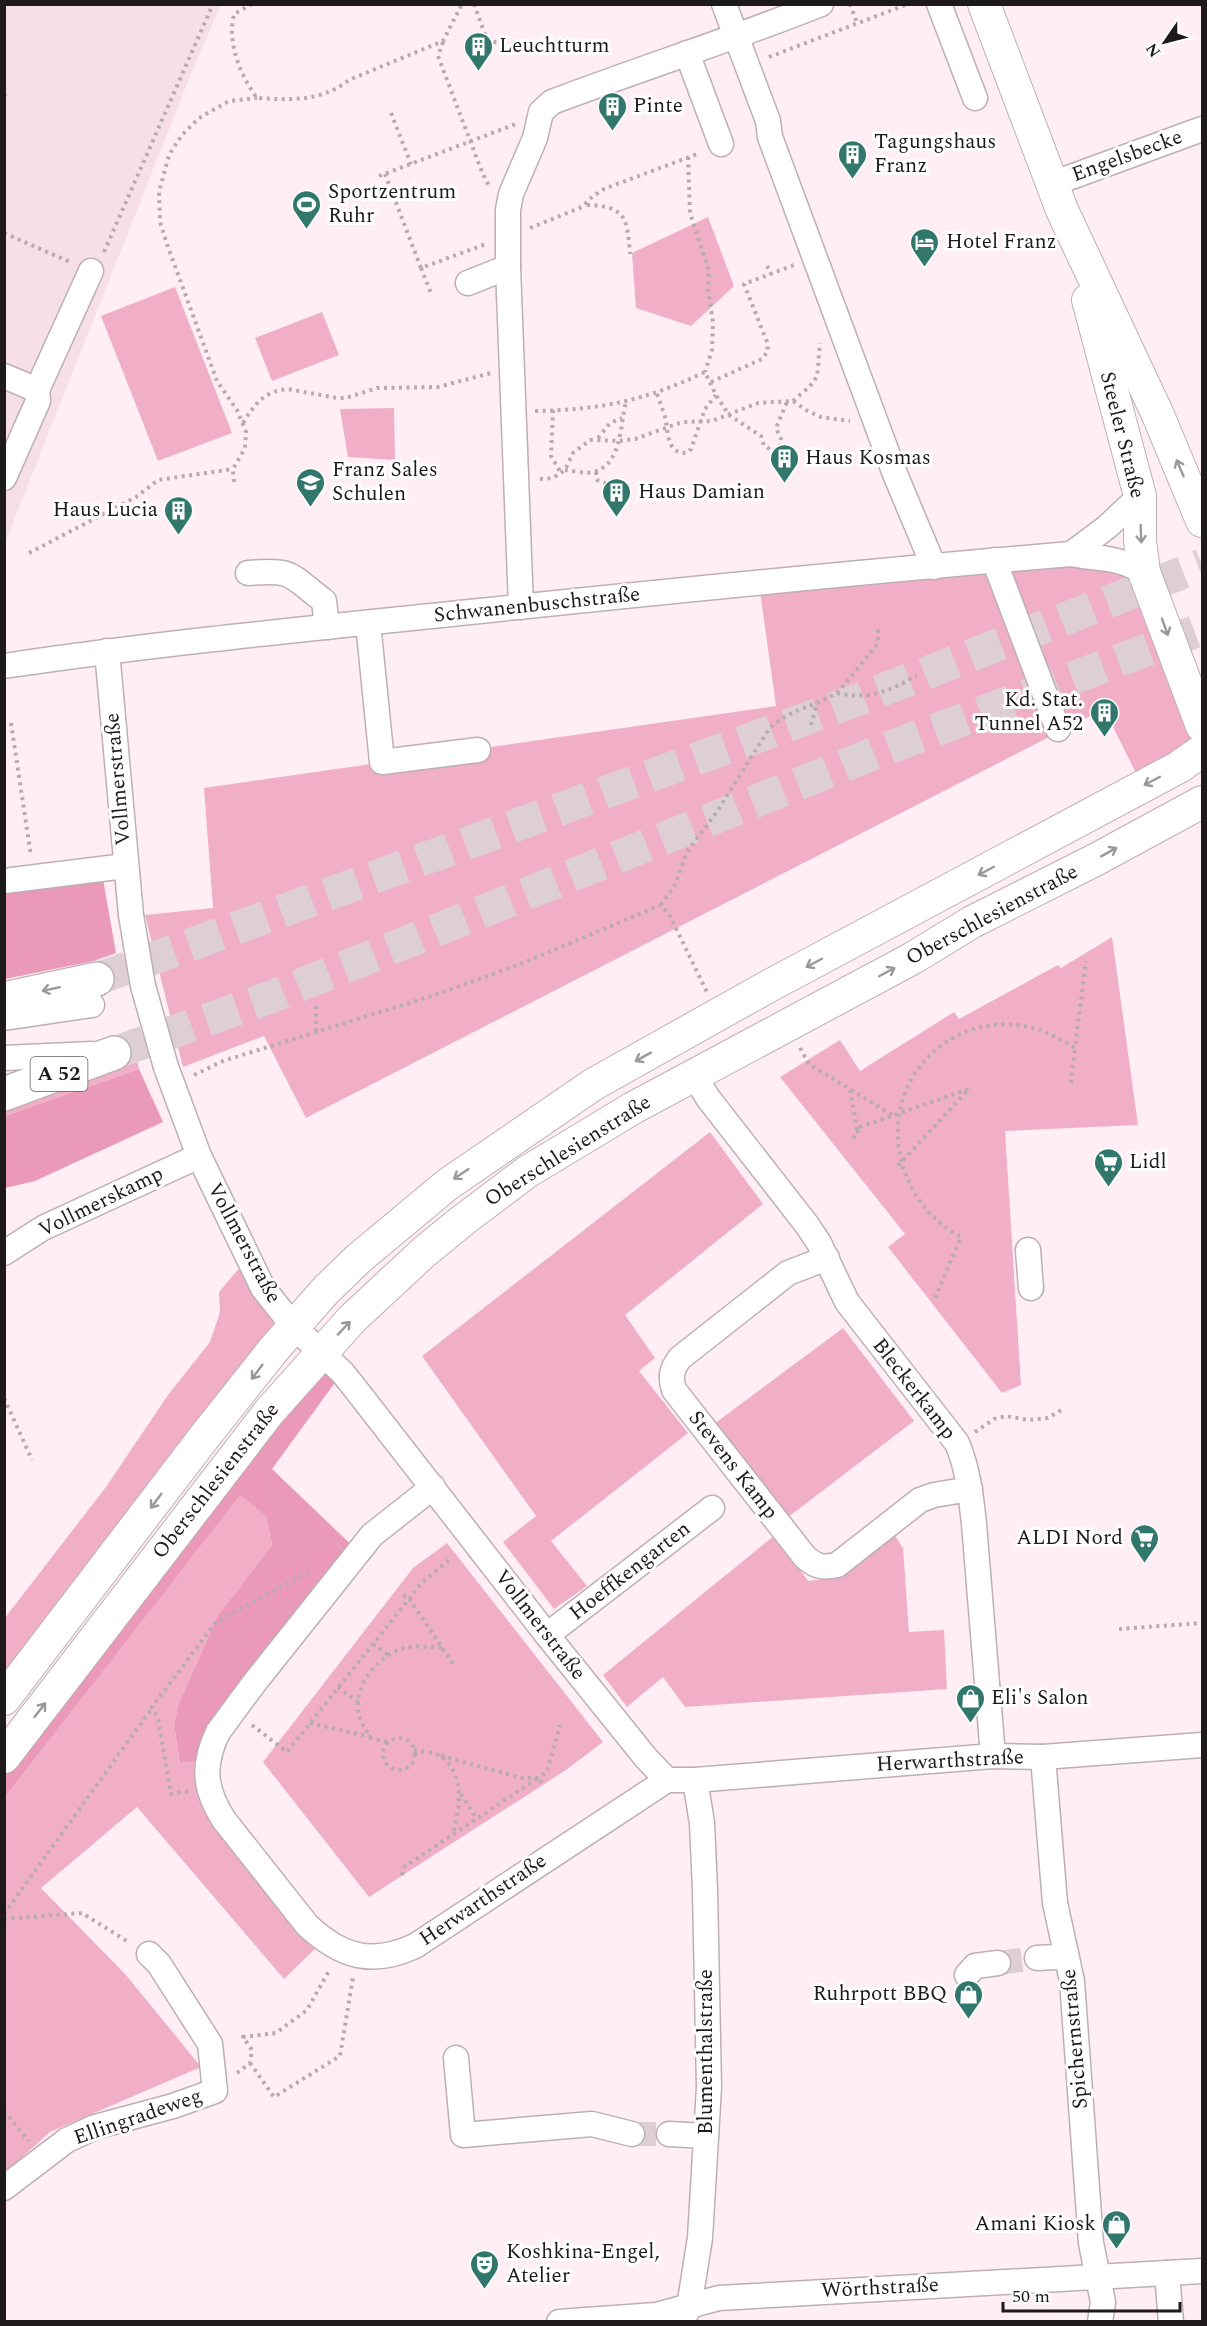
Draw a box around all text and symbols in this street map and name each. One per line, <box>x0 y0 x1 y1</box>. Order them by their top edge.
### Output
north arrow <box>1135 12 1195 72</box>
building icon: Leuchtturm <box>462 30 494 72</box>
place label: Leuchtturm <box>499 30 610 62</box>
text: N <box>1140 38 1167 62</box>
building icon: Pinte <box>596 90 628 132</box>
place label: Pinte <box>633 90 683 122</box>
street label: Engelsbecke <box>1067 121 1187 191</box>
place label: Tagungshaus Franz <box>874 126 996 182</box>
building icon: Tagungshaus Franz <box>837 138 869 180</box>
place label: Sportzentrum Ruhr <box>328 176 456 232</box>
sports icon: Sportzentrum Ruhr <box>291 188 323 230</box>
hotel icon: Hotel Franz <box>909 226 941 268</box>
place label: Hotel Franz <box>946 226 1057 258</box>
street label: Steeler Straße <box>1091 368 1153 502</box>
building icon: Haus Kosmas <box>768 442 800 484</box>
place label: Haus Kosmas <box>805 442 931 474</box>
place label: Franz Sales Schulen <box>332 454 438 510</box>
one-way arrow <box>1174 459 1185 477</box>
school or university icon: Franz Sales Schulen <box>295 466 327 508</box>
building icon: Haus Damian <box>601 476 633 518</box>
place label: Haus Damian <box>638 476 765 508</box>
place label: Haus Lucia <box>53 494 159 526</box>
building icon: Haus Lucia <box>163 494 195 536</box>
one-way arrow <box>1135 524 1146 544</box>
street label: Schwanenbuschstraße <box>432 578 642 632</box>
one-way arrow <box>1161 617 1172 636</box>
place label: Kd. Stat. Tunnel A52 <box>974 684 1083 740</box>
building icon: Kd. Stat. Tunnel A52 <box>1088 696 1120 738</box>
street label: Vollmerstraße <box>96 711 140 847</box>
one-way arrow <box>1144 775 1161 787</box>
one-way arrow <box>1100 846 1117 858</box>
street label: Oberschlesienstraße <box>900 856 1084 974</box>
one-way arrow <box>978 865 995 877</box>
one-way arrow <box>806 958 824 969</box>
one-way arrow <box>878 966 896 977</box>
one-way arrow <box>42 984 61 995</box>
one-way arrow <box>635 1051 652 1063</box>
road number: A 52 <box>31 1057 88 1091</box>
street label: Oberschlesienstraße <box>478 1087 658 1215</box>
supermarket icon: Lidl <box>1092 1146 1124 1188</box>
place label: Lidl <box>1129 1146 1167 1178</box>
street label: Vollmerskamp <box>33 1158 169 1246</box>
one-way arrow <box>453 1168 470 1180</box>
street label: Vollmerstraße <box>199 1177 289 1309</box>
one-way arrow <box>337 1320 351 1335</box>
street label: Bleckerkamp <box>864 1331 964 1447</box>
one-way arrow <box>250 1364 263 1380</box>
street label: Oberschlesienstraße <box>145 1396 287 1566</box>
street label: Stevens Kamp <box>680 1404 786 1526</box>
one-way arrow <box>149 1492 162 1508</box>
street label: Hoeffkengarten <box>563 1513 697 1629</box>
place label: ALDI Nord <box>1016 1522 1123 1554</box>
supermarket icon: ALDI Nord <box>1128 1522 1160 1564</box>
street label: Vollmerstraße <box>486 1563 594 1687</box>
shop icon: Eli's Salon <box>954 1682 986 1724</box>
place label: Eli's Salon <box>991 1682 1088 1714</box>
one-way arrow <box>33 1702 46 1718</box>
street label: Herwarthstraße <box>875 1741 1025 1781</box>
street label: Herwarthstraße <box>413 1845 553 1955</box>
street label: Spichernstraße <box>1053 1967 1097 2111</box>
street label: Blumenthalstraße <box>690 1969 722 2135</box>
place label: Ruhrpott BBQ <box>813 1978 947 2010</box>
shop icon: Ruhrpott BBQ <box>952 1978 984 2020</box>
street label: Ellingradeweg <box>69 2080 207 2154</box>
place label: Amani Kiosk <box>974 2208 1096 2240</box>
shop icon: Amani Kiosk <box>1101 2208 1133 2250</box>
place label: Koshkina-Engel, Atelier <box>506 2236 660 2292</box>
theatre icon: Koshkina-Engel, Atelier <box>469 2248 501 2290</box>
street label: Wörthstraße <box>820 2269 940 2307</box>
scale bar <box>1003 2275 1180 2313</box>
text: 50 m <box>1012 2283 1050 2310</box>

